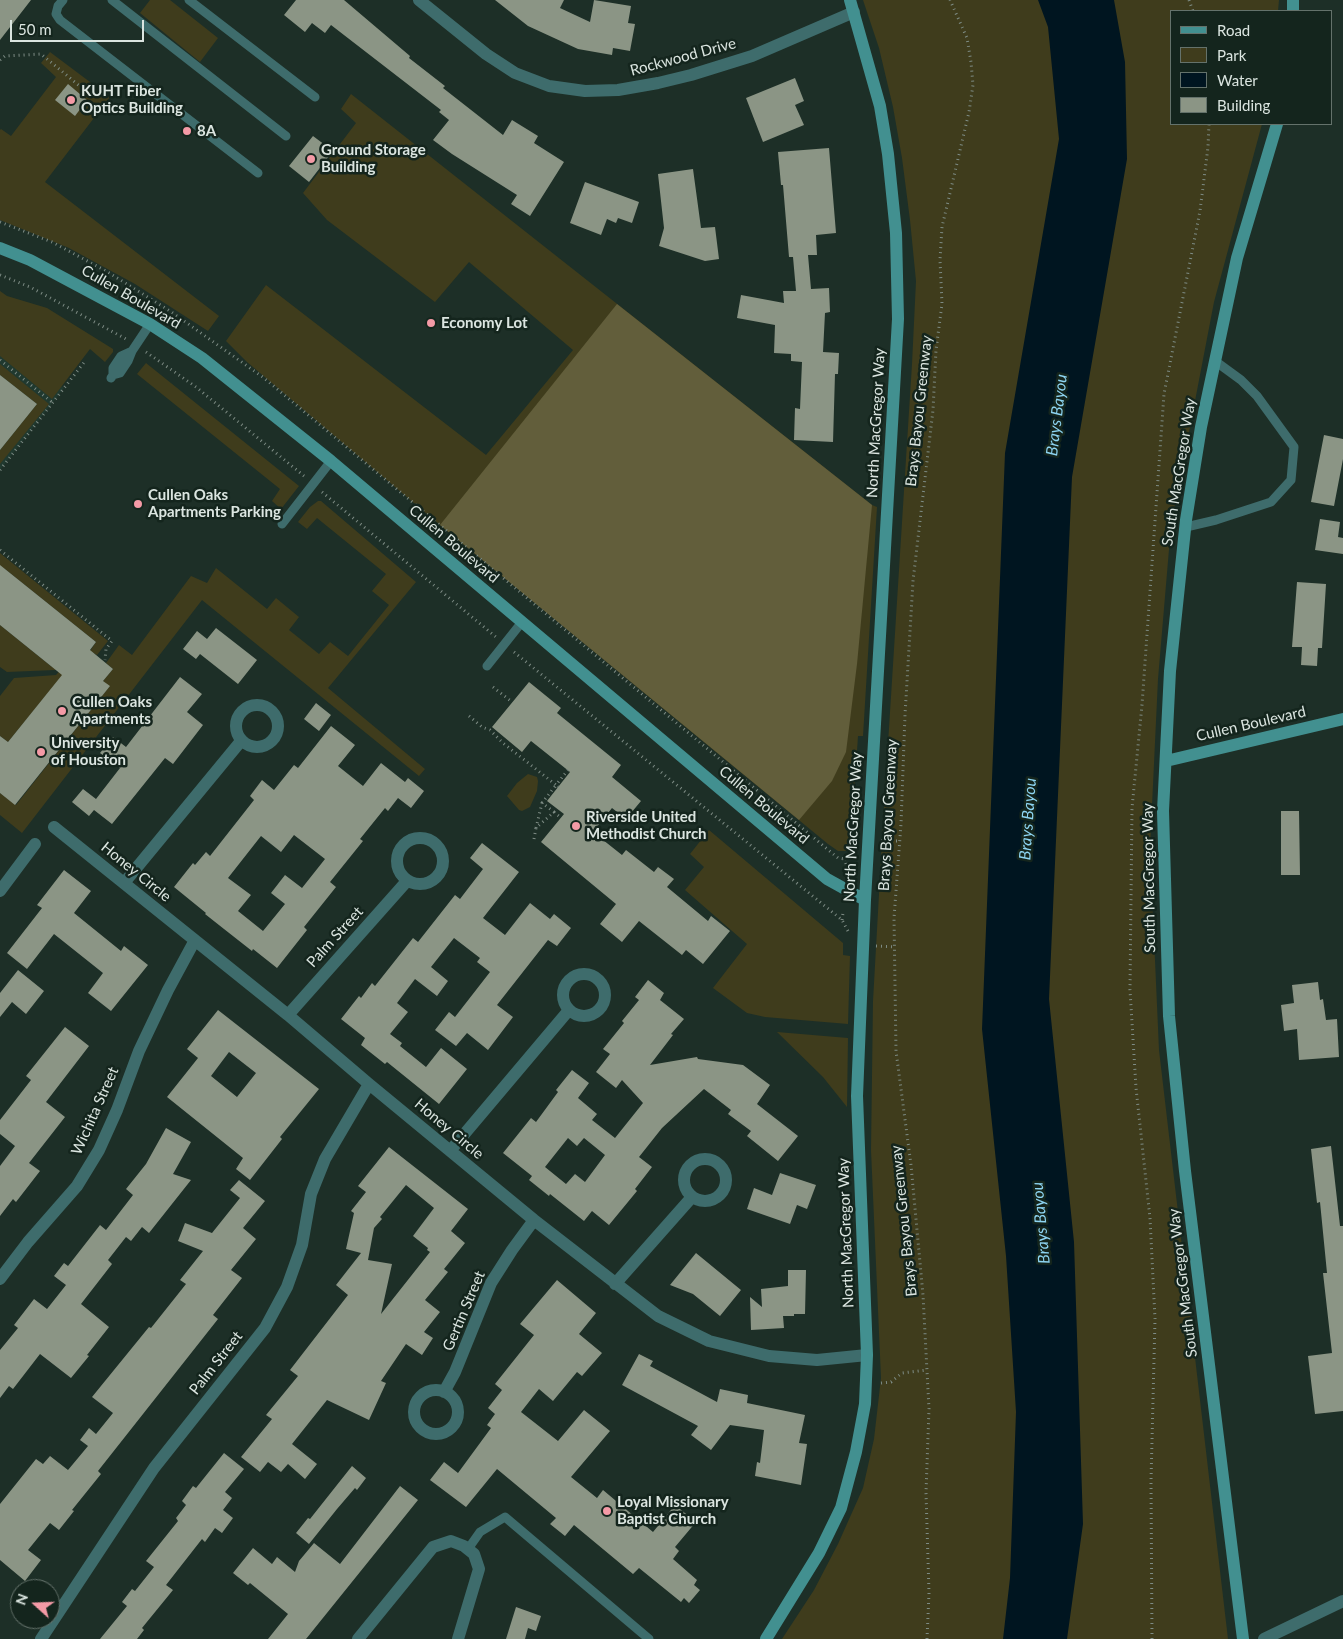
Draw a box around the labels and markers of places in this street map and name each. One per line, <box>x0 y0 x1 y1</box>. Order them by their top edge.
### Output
place label: KUHT Fiber Optics Building <box>81 82 183 117</box>
marker: KUHT Fiber Optics Building <box>65 94 77 106</box>
place label: 8A <box>197 122 216 140</box>
marker: 8A <box>181 125 193 137</box>
place label: Ground Storage Building <box>321 141 426 176</box>
marker: Ground Storage Building <box>305 153 317 165</box>
place label: Economy Lot <box>441 314 527 332</box>
marker: Economy Lot <box>425 317 437 329</box>
place label: Cullen Oaks Apartments Parking <box>148 486 281 521</box>
marker: Cullen Oaks Apartments Parking <box>132 498 144 510</box>
place label: Cullen Oaks Apartments <box>72 693 152 728</box>
marker: Cullen Oaks Apartments <box>56 705 68 717</box>
place label: University of Houston <box>51 734 126 769</box>
marker: University of Houston <box>35 746 47 758</box>
place label: Riverside United Methodist Church <box>586 808 707 843</box>
marker: Riverside United Methodist Church <box>570 820 582 832</box>
place label: Loyal Missionary Baptist Church <box>617 1493 729 1528</box>
marker: Loyal Missionary Baptist Church <box>601 1505 613 1517</box>

